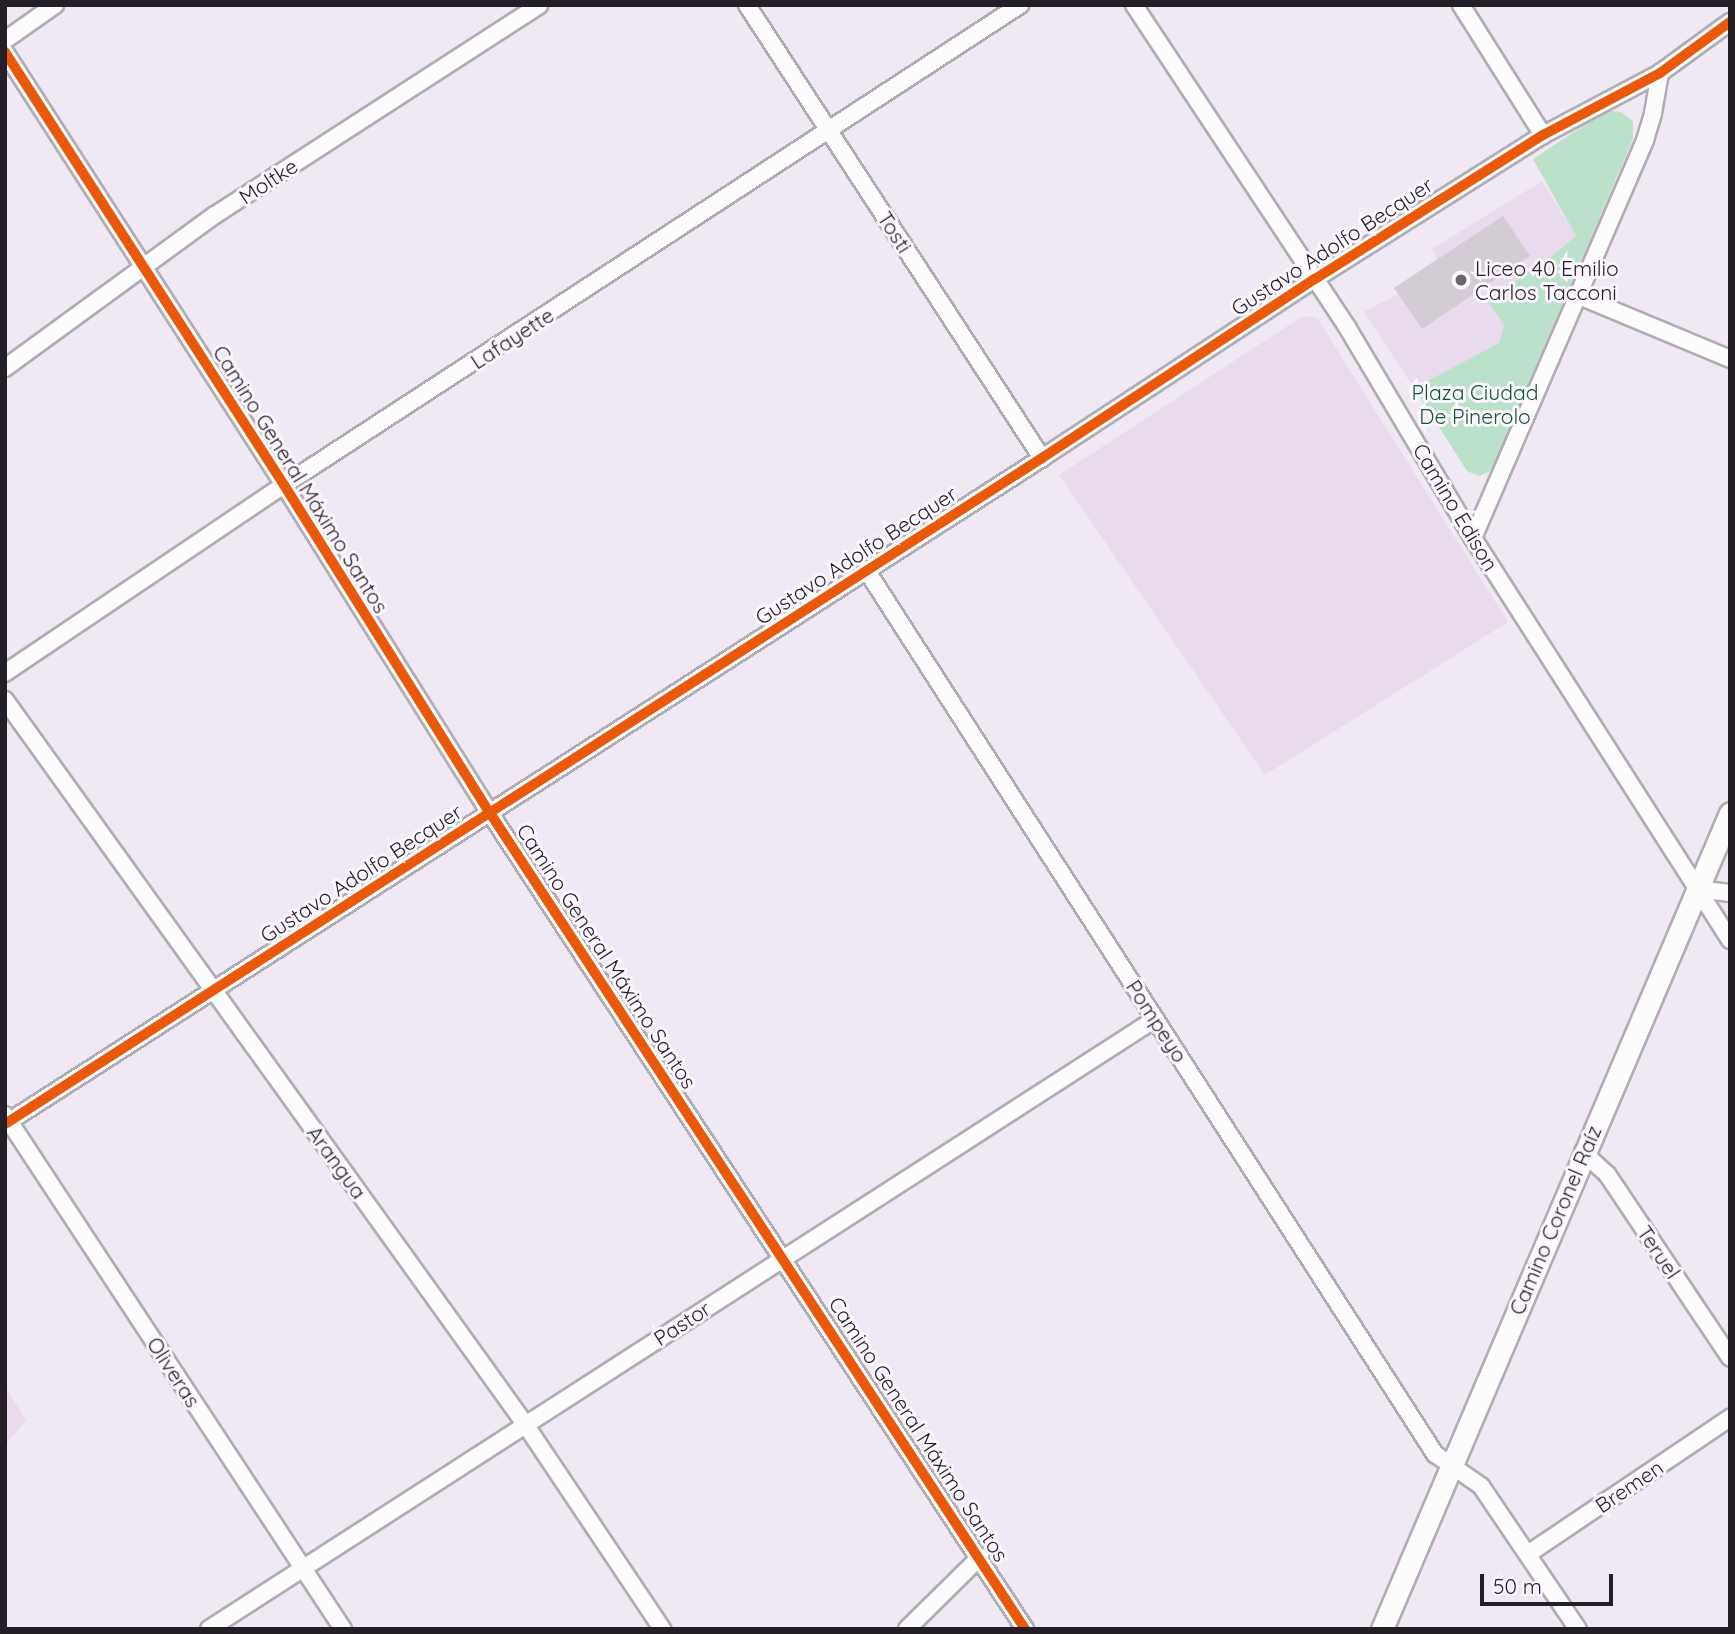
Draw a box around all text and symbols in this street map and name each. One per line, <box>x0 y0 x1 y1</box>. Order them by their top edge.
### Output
street label: Moltke <box>234 153 302 209</box>
street label: Gustavo Adolfo Becquer <box>1226 171 1438 321</box>
street label: Tosti <box>872 207 918 257</box>
place label: Liceo 40 Emilio Carlos Tacconi <box>1475 255 1619 305</box>
marker: Liceo 40 Emilio Carlos Tacconi <box>1453 272 1469 288</box>
street label: Lafayette <box>466 302 558 374</box>
street label: Camino General Máximo Santos <box>208 341 394 617</box>
park label: Plaza Ciudad De Pinerolo <box>1412 379 1538 429</box>
street label: Camino Edison <box>1408 439 1504 575</box>
street label: Gustavo Adolfo Becquer <box>750 480 962 630</box>
street label: Gustavo Adolfo Becquer <box>255 798 467 948</box>
street label: Camino General Máximo Santos <box>512 819 702 1093</box>
street label: Pompeyo <box>1121 975 1193 1067</box>
street label: Arangua <box>302 1121 372 1203</box>
street label: Camino Coronel Raíz <box>1504 1121 1606 1319</box>
street label: Teruel <box>1632 1221 1686 1283</box>
street label: Camino General Máximo Santos <box>824 1292 1014 1566</box>
street label: Pastor <box>649 1295 715 1351</box>
street label: Oliveras <box>142 1332 206 1412</box>
street label: Bremen <box>1590 1454 1668 1518</box>
scale bar <box>1483 1560 1616 1604</box>
text: 50 m <box>1493 1573 1542 1599</box>

